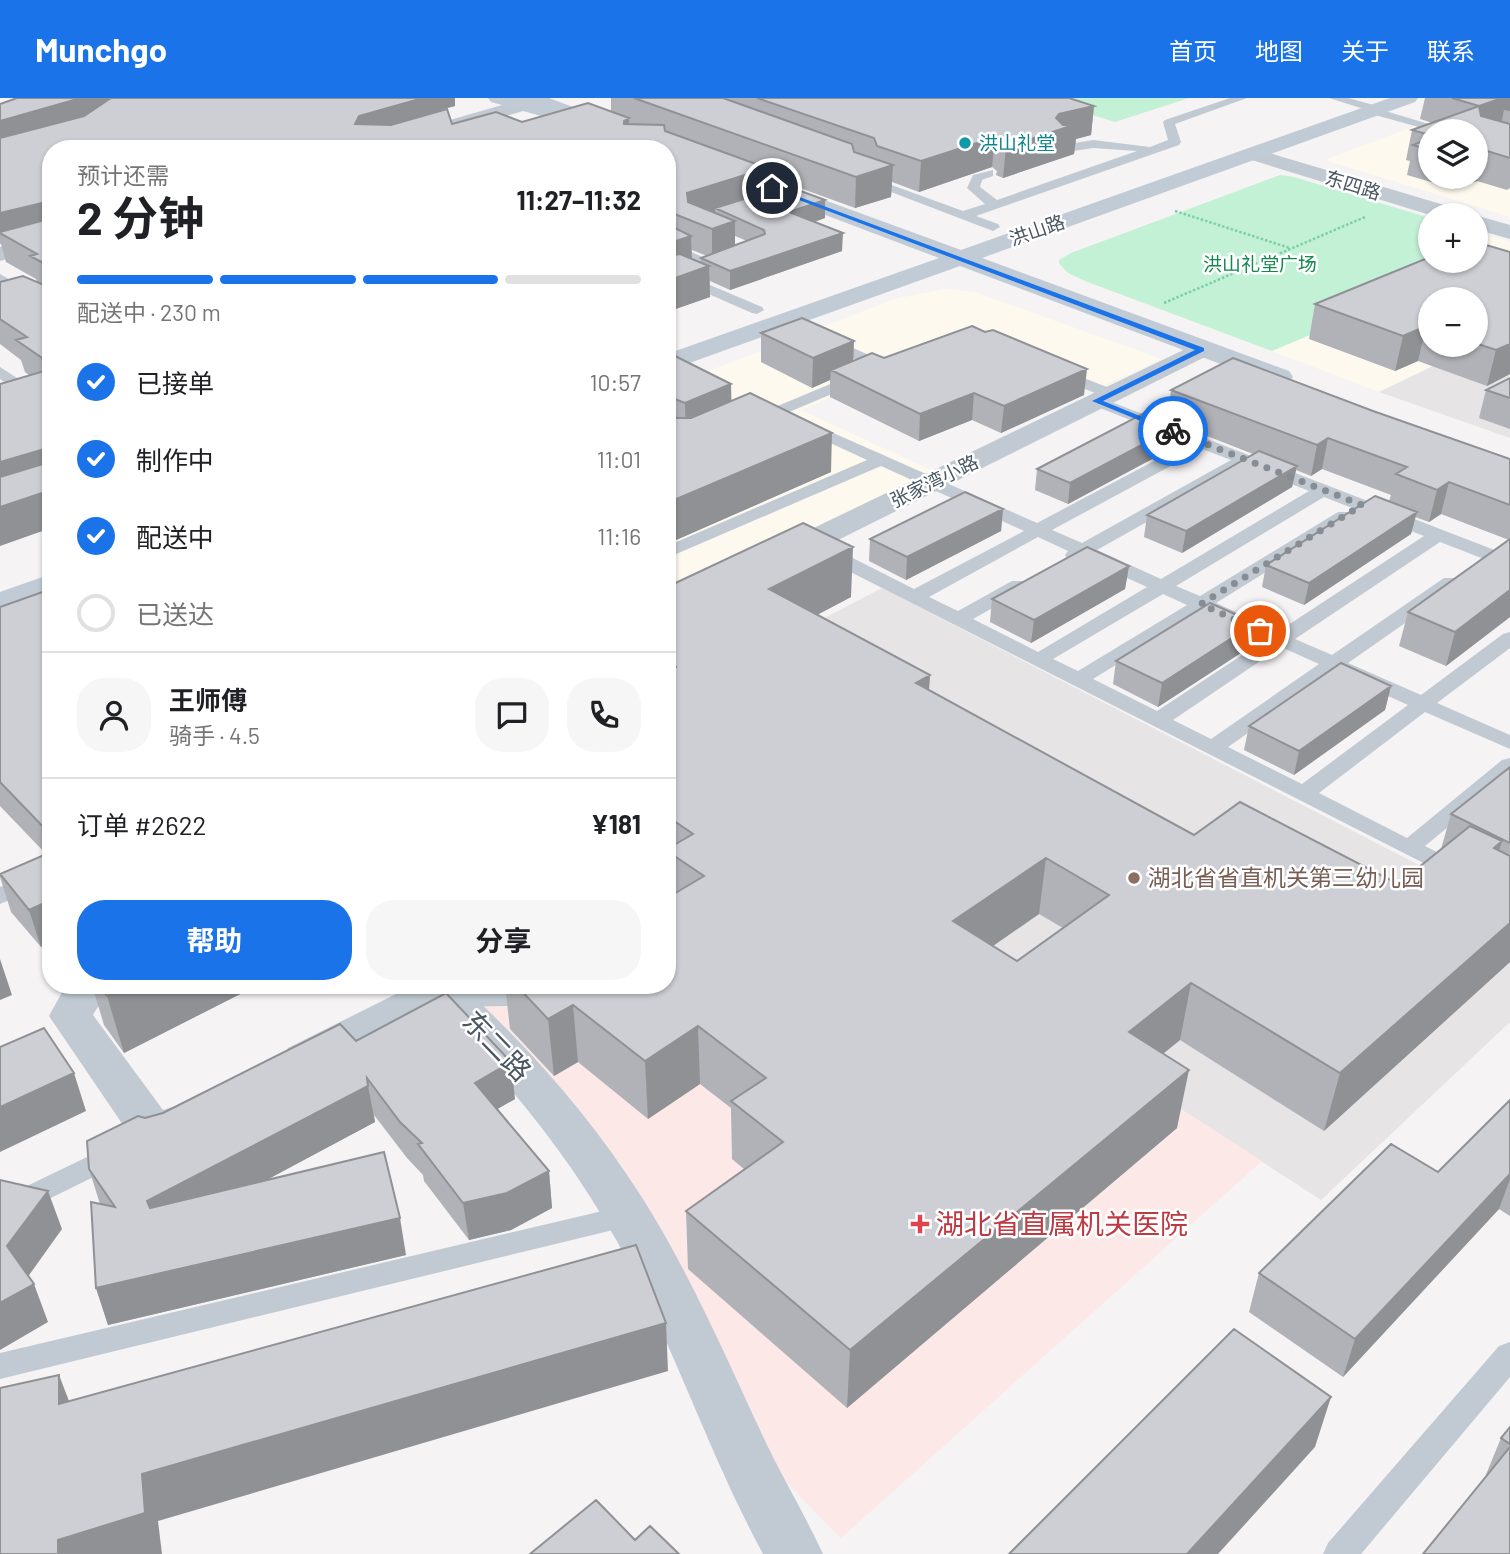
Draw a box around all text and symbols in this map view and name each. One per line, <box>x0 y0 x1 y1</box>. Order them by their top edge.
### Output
text: Munchgo <box>35 29 167 69</box>
text: 首页 <box>1169 36 1217 65</box>
text: 地图 <box>1255 36 1303 65</box>
text: 关于 <box>1341 36 1389 65</box>
text: 联系 <box>1427 36 1475 65</box>
map controls <box>1418 119 1488 357</box>
button: layers <box>1418 119 1488 189</box>
place label: 洪山礼堂 <box>979 131 1055 154</box>
marker: 洪山礼堂 <box>957 135 973 151</box>
pin <box>742 158 802 218</box>
text: 预计还需 <box>77 161 169 189</box>
street label: 东四路 <box>1323 165 1384 204</box>
icon: home <box>753 169 791 207</box>
text: 11:27–11:32 <box>516 184 641 215</box>
text: 2 分钟 <box>77 189 204 244</box>
button: + <box>1418 203 1488 273</box>
street label: 洪山路 <box>1006 209 1068 250</box>
park label: 洪山礼堂广场 <box>1203 252 1317 275</box>
button: − <box>1418 287 1488 357</box>
text: 配送中 · 230 m <box>77 298 221 326</box>
icon: check <box>77 363 115 401</box>
text: 已接单 <box>136 367 214 398</box>
text: 10:57 <box>589 368 641 396</box>
courier <box>1138 396 1208 466</box>
icon: bike <box>1154 412 1192 450</box>
icon: check <box>77 440 115 478</box>
text: 制作中 <box>136 444 214 475</box>
text: 11:01 <box>597 445 641 473</box>
street label: 张家湾小路 <box>886 449 982 512</box>
icon: check <box>77 517 115 555</box>
text: 配送中 <box>136 521 214 552</box>
text: 11:16 <box>597 522 641 550</box>
text: 已送达 <box>136 598 214 629</box>
pin <box>1230 601 1290 661</box>
icon: bag <box>1241 612 1279 650</box>
button: person <box>77 678 151 752</box>
button: chat <box>475 678 549 752</box>
button: phone <box>567 678 641 752</box>
text: 王师傅 <box>169 684 247 715</box>
text: 骑手 · 4.5 <box>169 721 260 749</box>
text: ¥181 <box>591 808 641 839</box>
text: 订单 #2622 <box>77 809 207 840</box>
place label: 湖北省省直机关第三幼儿园 <box>1148 863 1424 891</box>
marker: 湖北省省直机关第三幼儿园 <box>1126 870 1142 886</box>
button: 帮助 <box>77 900 352 980</box>
button: 分享 <box>366 900 641 980</box>
street label: 东二路 <box>456 1003 539 1087</box>
place label: 湖北省直属机关医院 <box>936 1206 1188 1240</box>
marker: 湖北省直属机关医院 <box>910 1214 930 1234</box>

